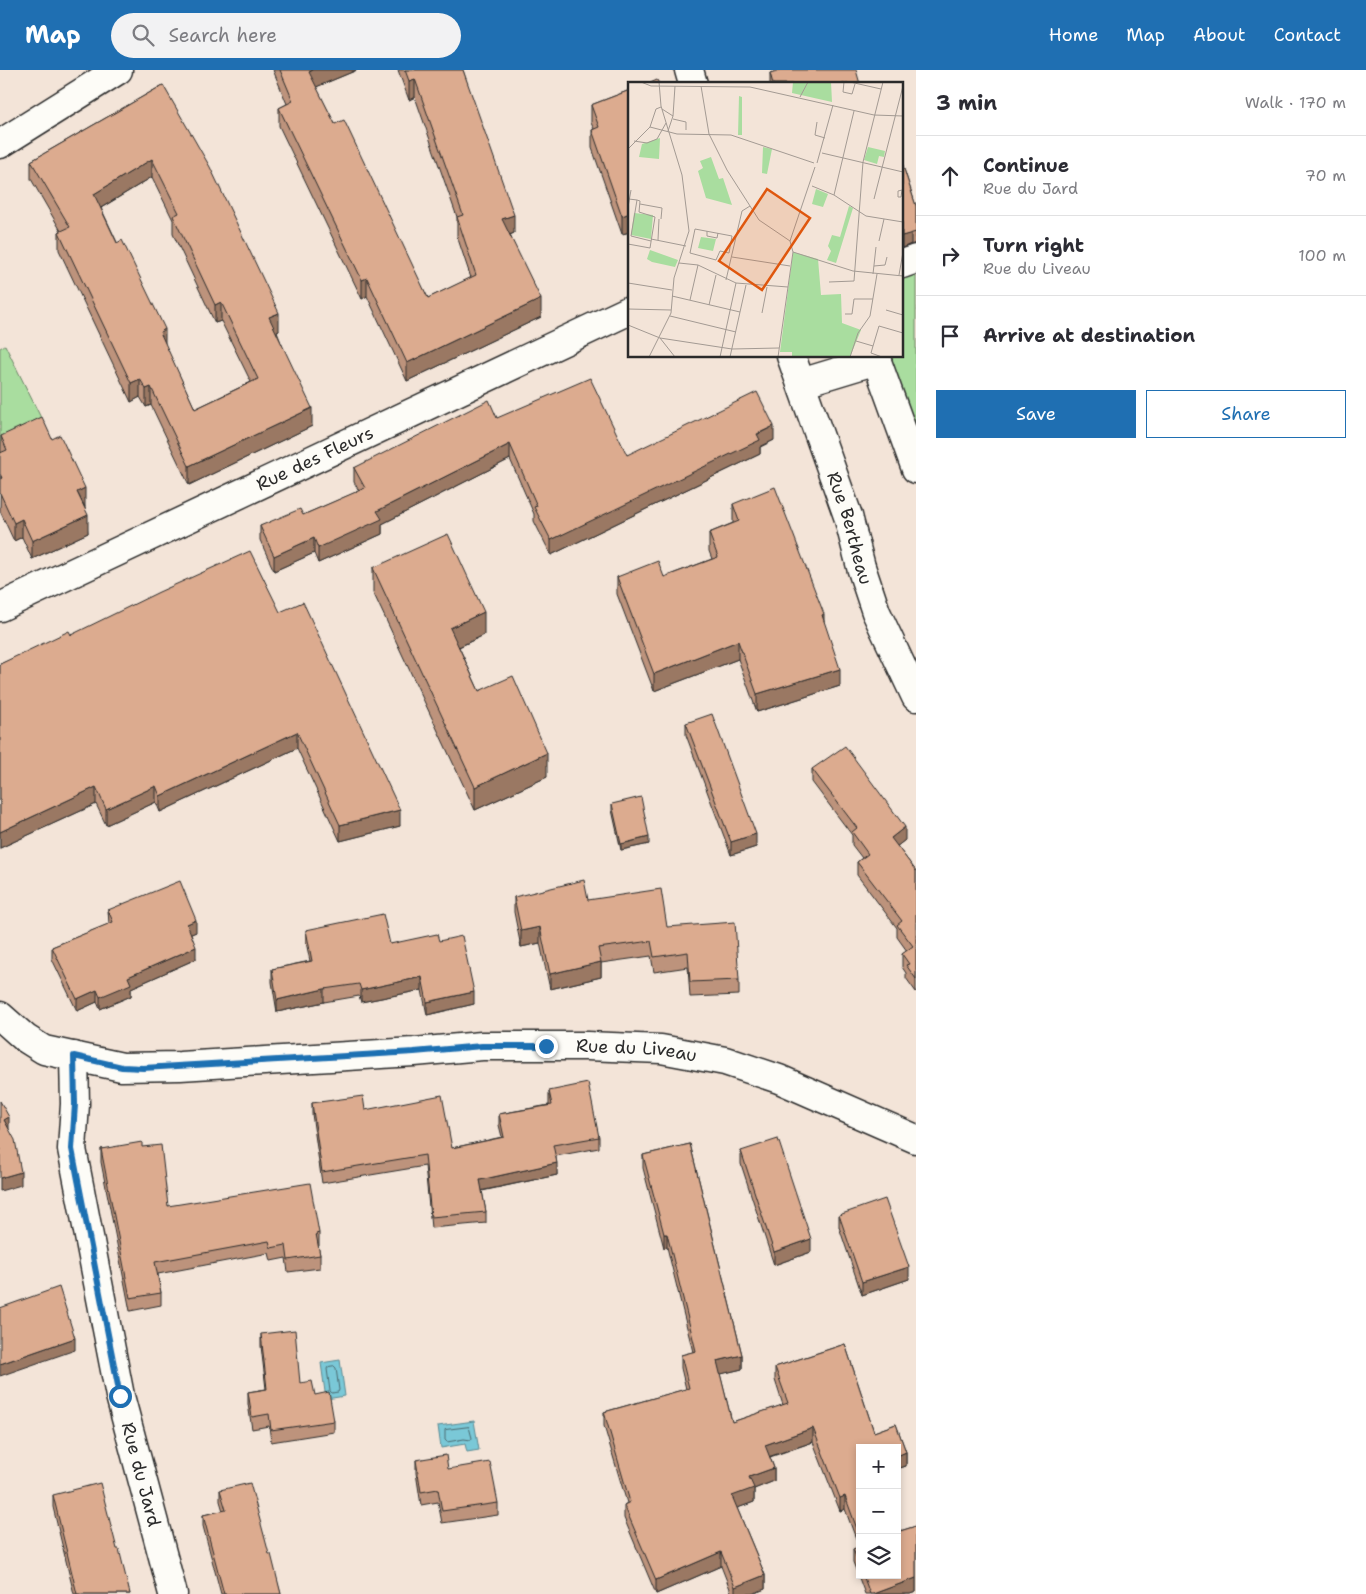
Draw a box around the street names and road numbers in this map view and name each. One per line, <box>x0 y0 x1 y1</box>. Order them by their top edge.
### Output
street label: Rue des Fleurs <box>252 421 377 497</box>
street label: Rue Bertheau <box>821 468 878 588</box>
street label: Rue du Liveau <box>576 1034 699 1067</box>
street label: Rue du Jard <box>116 1420 166 1529</box>

